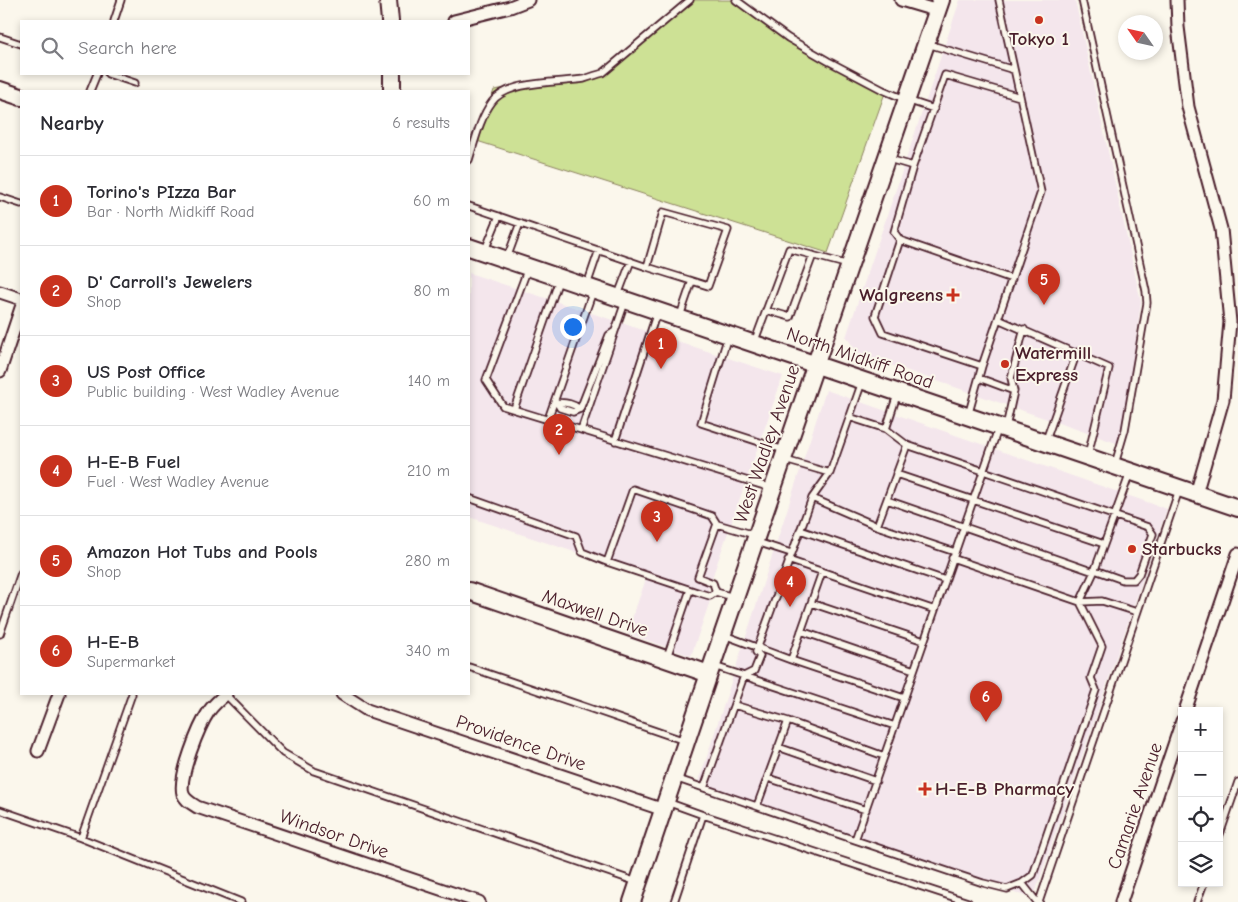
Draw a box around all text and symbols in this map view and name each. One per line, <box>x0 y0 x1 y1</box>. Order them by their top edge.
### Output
marker: Tokyo 1 <box>1033 14 1045 26</box>
north arrow <box>1118 15 1163 60</box>
search box <box>20 20 470 75</box>
place label: Tokyo 1 <box>1009 28 1069 50</box>
icon: search <box>38 34 66 62</box>
text: Search here <box>78 37 177 59</box>
text: Nearby <box>40 111 104 135</box>
text: 6 results <box>392 114 450 132</box>
text: Torino's PIzza Bar <box>87 181 236 203</box>
text: 1 <box>53 192 59 210</box>
text: 60 m <box>413 192 450 210</box>
text: Bar · North Midkiff Road <box>87 203 255 221</box>
pin: 5 <box>1028 264 1060 305</box>
text: D' Carroll's Jewelers <box>87 271 252 293</box>
text: 2 <box>52 282 60 300</box>
text: 80 m <box>413 282 450 300</box>
place label: Walgreens <box>859 284 943 306</box>
marker: Walgreens <box>947 289 959 301</box>
text: Shop <box>87 293 121 311</box>
your location <box>560 314 586 340</box>
street label: North Midkiff Road <box>784 323 936 393</box>
pin: 1 <box>645 328 677 369</box>
place label: Watermill Express <box>1015 342 1091 386</box>
marker: Watermill Express <box>999 358 1011 370</box>
text: US Post Office <box>87 361 205 383</box>
street label: West Wadley Avenue <box>730 362 804 526</box>
text: 3 <box>52 372 60 390</box>
text: 140 m <box>408 372 450 390</box>
text: Public building · West Wadley Avenue <box>87 383 339 401</box>
pin: 2 <box>543 414 575 455</box>
text: H-E-B Fuel <box>87 451 180 473</box>
text: 4 <box>52 462 60 480</box>
text: 210 m <box>407 462 450 480</box>
text: Fuel · West Wadley Avenue <box>87 473 269 491</box>
pin: 3 <box>641 501 673 542</box>
place label: Starbucks <box>1142 538 1222 560</box>
text: Amazon Hot Tubs and Pools <box>87 541 317 563</box>
marker: Starbucks <box>1126 543 1138 555</box>
text: 5 <box>52 552 60 570</box>
text: 280 m <box>405 552 450 570</box>
text: Shop <box>87 563 121 581</box>
pin: 4 <box>774 566 806 607</box>
street label: Maxwell Drive <box>539 585 651 641</box>
text: H-E-B <box>87 631 139 653</box>
text: 6 <box>52 642 60 660</box>
text: 340 m <box>406 642 450 660</box>
text: Supermarket <box>87 653 175 671</box>
pin: 6 <box>970 681 1002 722</box>
map controls <box>1178 707 1223 887</box>
button: + <box>1178 707 1223 752</box>
street label: Providence Drive <box>453 710 589 776</box>
street label: Camarie Avenue <box>1103 740 1167 872</box>
button: − <box>1178 752 1223 797</box>
place label: H-E-B Pharmacy <box>935 778 1074 800</box>
marker: H-E-B Pharmacy <box>919 783 931 795</box>
button: locate <box>1178 797 1223 842</box>
street label: Windsor Drive <box>277 805 391 863</box>
button: layers <box>1178 842 1223 887</box>

